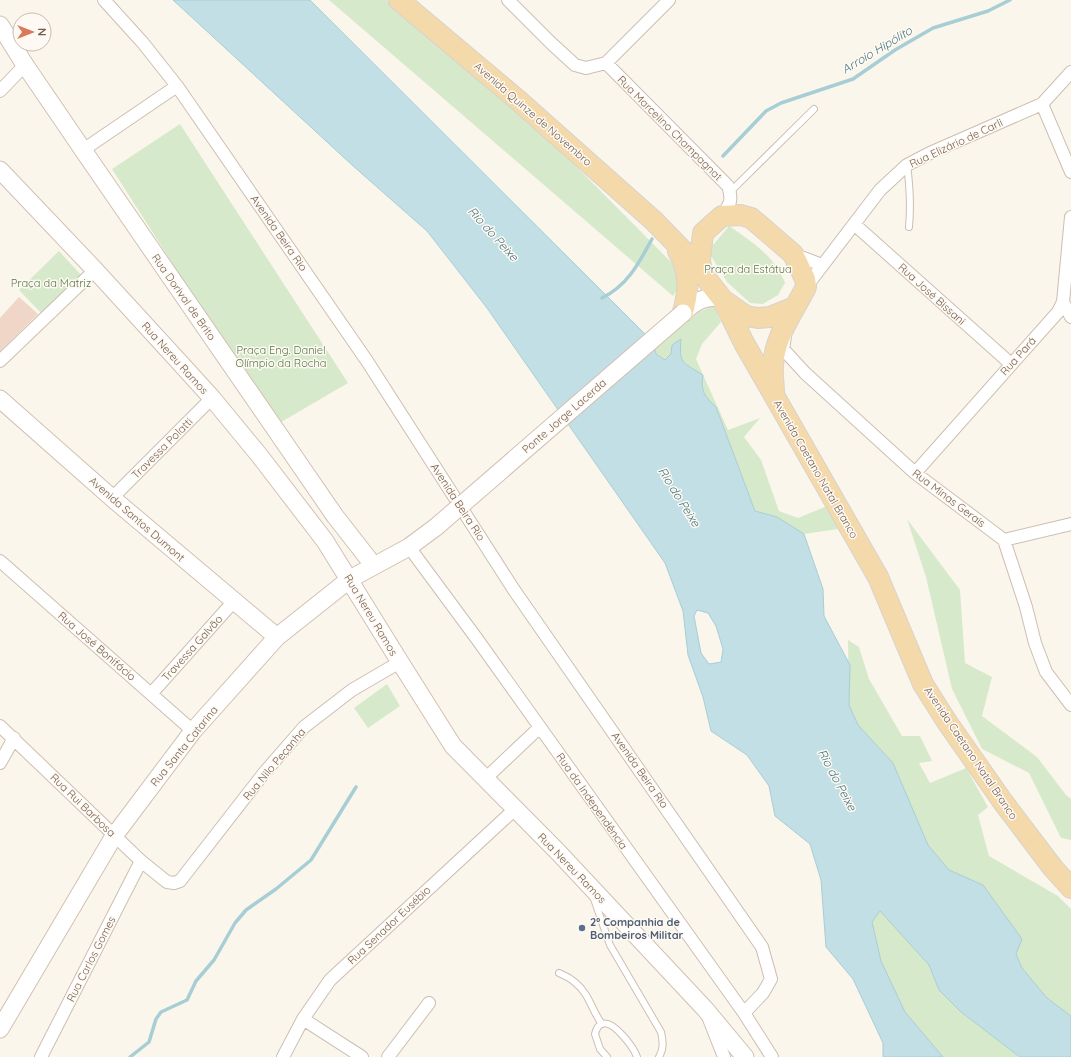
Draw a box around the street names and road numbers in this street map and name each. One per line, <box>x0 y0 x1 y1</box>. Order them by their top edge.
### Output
street label: Avenida Quinze de Novembro <box>471 59 595 169</box>
street label: Rua Marcelino Champagnat <box>615 73 726 184</box>
street label: Rua Elizário de Carli <box>907 115 1005 171</box>
street label: Avenida Beira Rio <box>248 192 311 274</box>
street label: Rua Dorival de Brito <box>149 251 219 343</box>
street label: Rua José Bissani <box>895 260 969 328</box>
street label: Rua Nereu Ramos <box>139 319 211 397</box>
street label: Rua Pará <box>997 334 1039 378</box>
street label: Ponte Jorge Lacerda <box>519 376 609 456</box>
street label: Avenida Caetano Natal Branco <box>771 397 862 541</box>
street label: Travessa Polatti <box>128 414 196 482</box>
street label: Avenida Beira Rio <box>428 461 488 544</box>
street label: Rua Minas Gerais <box>910 466 988 530</box>
street label: Avenida Santos Dumont <box>86 474 188 565</box>
street label: Rua Nereu Ramos <box>341 572 401 658</box>
street label: Rua José Bonifácio <box>55 608 139 684</box>
street label: Travessa Galvão <box>159 612 226 684</box>
street label: Avenida Caetano Natal Branco <box>921 684 1021 823</box>
street label: Rua Santa Catarina <box>147 703 221 789</box>
street label: Rua Nilo Peçanha <box>240 725 308 803</box>
street label: Avenida Beira Rio <box>609 729 672 811</box>
street label: Rua da Independência <box>553 750 631 852</box>
street label: Rua Rui Barbosa <box>47 770 119 840</box>
street label: Rua Nereu Ramos <box>535 830 609 906</box>
street label: Rua Senador Eusébio <box>345 883 434 967</box>
street label: Rua Carlos Gomes <box>63 914 119 1004</box>

